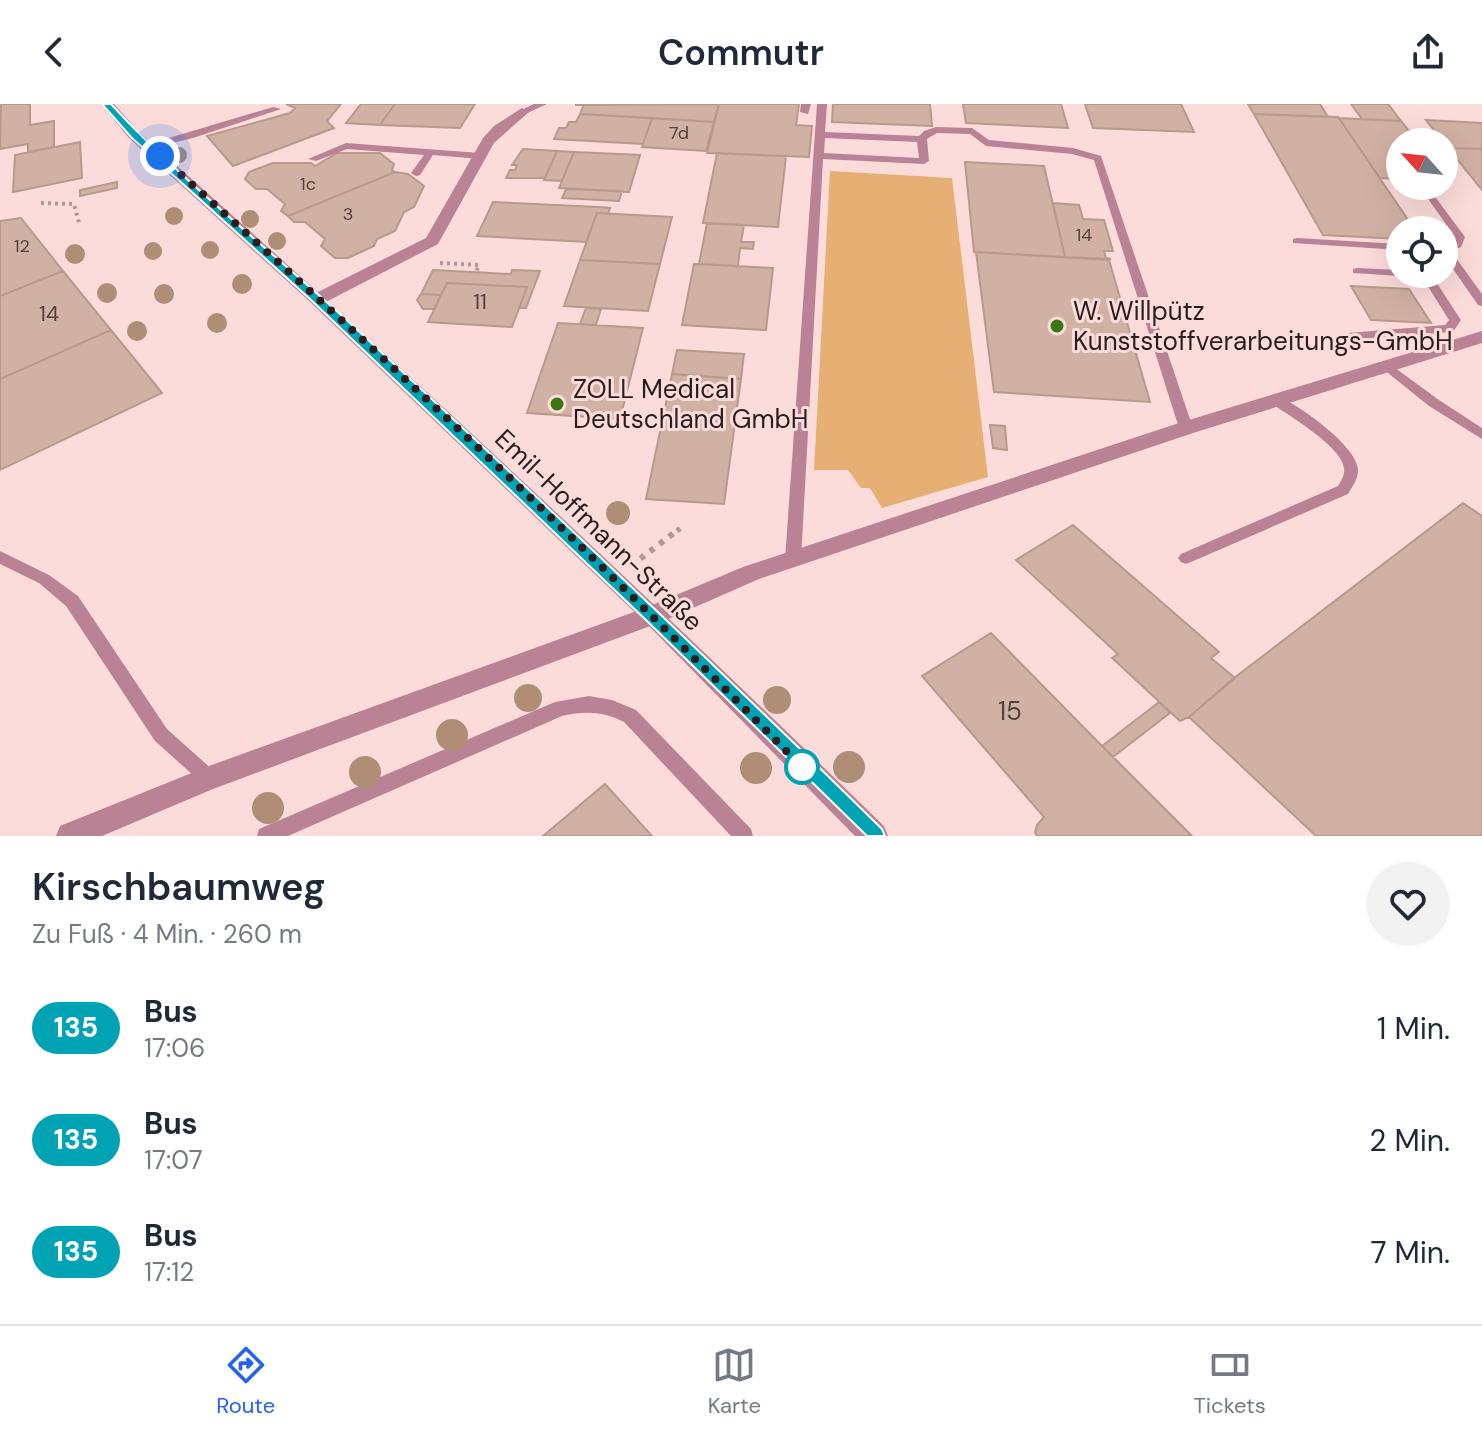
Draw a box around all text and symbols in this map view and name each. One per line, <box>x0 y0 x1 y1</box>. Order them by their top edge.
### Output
text: Commutr <box>658 29 824 76</box>
icon: back <box>32 30 76 74</box>
icon: share <box>1406 30 1450 74</box>
house number: 7d <box>669 121 689 145</box>
north arrow <box>1386 128 1458 200</box>
map controls <box>1386 128 1458 288</box>
your location <box>140 136 180 176</box>
house number: 1c <box>300 172 316 196</box>
house number: 3 <box>343 202 353 226</box>
button: locate <box>1386 216 1458 288</box>
house number: 14 <box>1076 223 1092 247</box>
house number: 12 <box>14 234 30 258</box>
house number: 11 <box>473 287 487 316</box>
place label: W. Willpütz Kunststoffverarbeitungs-GmbH <box>1073 294 1453 358</box>
house number: 14 <box>39 299 59 328</box>
marker: W. Willpütz Kunststoffverarbeitungs-GmbH <box>1048 317 1066 335</box>
place label: ZOLL Medical Deutschland GmbH <box>573 372 809 436</box>
marker: ZOLL Medical Deutschland GmbH <box>548 395 566 413</box>
street label: Emil-Hoffmann-Straße <box>488 422 710 638</box>
house number: 15 <box>998 694 1022 728</box>
unlabelled marker <box>785 750 819 784</box>
text: Kirschbaumweg <box>32 862 325 912</box>
button: heart <box>1366 862 1450 946</box>
text: Zu Fuß · 4 Min. · 260 m <box>32 917 302 951</box>
text: Bus <box>144 992 198 1031</box>
text: 135 <box>54 1009 98 1046</box>
text: 1 Min. <box>1377 1009 1450 1048</box>
text: 17:06 <box>144 1031 205 1065</box>
text: Bus <box>144 1104 198 1143</box>
text: 135 <box>54 1121 98 1158</box>
text: 2 Min. <box>1369 1121 1450 1160</box>
text: 17:07 <box>144 1143 203 1177</box>
text: Bus <box>144 1216 198 1255</box>
text: 135 <box>54 1233 98 1270</box>
text: 7 Min. <box>1370 1233 1450 1272</box>
text: 17:12 <box>144 1255 194 1289</box>
tab: Route <box>216 1343 275 1420</box>
tab: Karte <box>708 1343 761 1420</box>
tab: Tickets <box>1193 1343 1266 1420</box>

